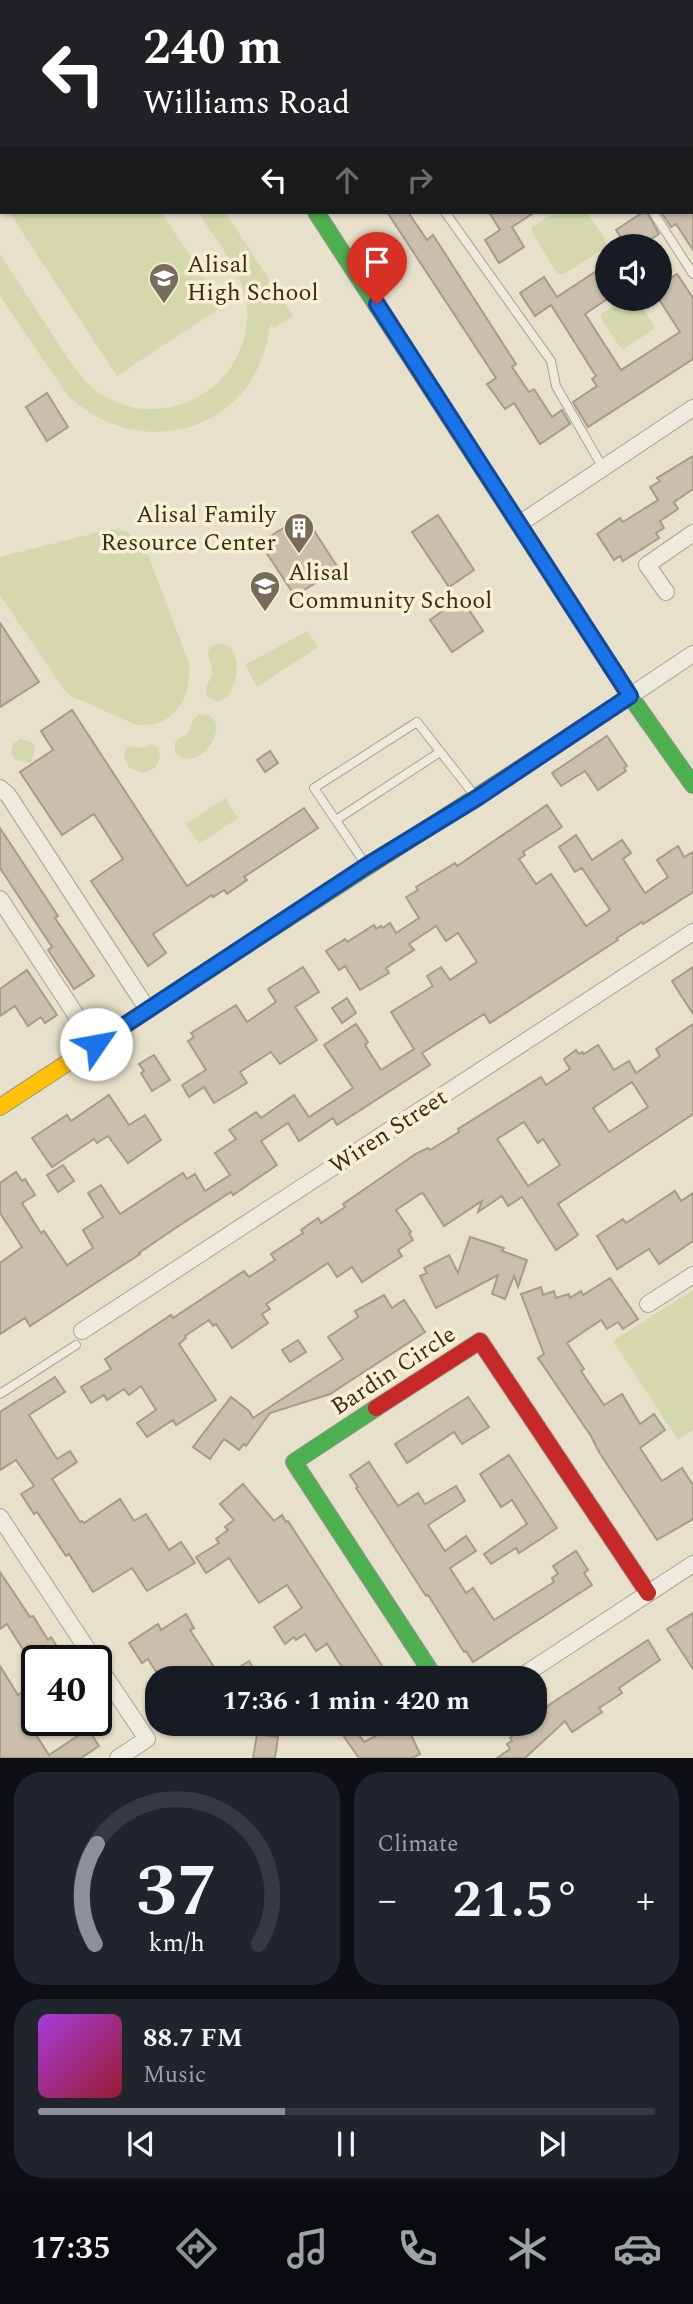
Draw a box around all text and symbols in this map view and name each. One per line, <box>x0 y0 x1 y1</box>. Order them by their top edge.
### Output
text: 240 m <box>143 11 282 86</box>
icon: left <box>28 28 119 119</box>
text: Williams Road <box>143 79 350 128</box>
icon: left <box>255 161 293 199</box>
icon: ahead <box>328 161 366 199</box>
icon: right <box>401 161 439 199</box>
pin <box>347 232 407 304</box>
map controls <box>595 234 672 311</box>
button: sound <box>595 234 672 311</box>
icon: arrive <box>358 243 396 281</box>
place label: Alisal High School <box>187 247 319 311</box>
school or university icon: Alisal High School <box>147 261 181 305</box>
place label: Alisal Family Resource Center <box>100 497 277 561</box>
building icon: Alisal Family Resource Center <box>282 511 316 555</box>
place label: Alisal Community School <box>288 555 492 619</box>
school or university icon: Alisal Community School <box>248 569 282 613</box>
position arrow <box>59 1007 133 1081</box>
street label: Wiren Street <box>322 1080 455 1184</box>
street label: Bardin Circle <box>324 1317 463 1425</box>
speed limit sign: 40 <box>21 1645 112 1736</box>
text: 17:36 · 1 min · 420 m <box>222 1681 470 1721</box>
text: Climate <box>378 1827 458 1862</box>
text: 37 <box>136 1838 218 1949</box>
text: 21.5° <box>453 1861 580 1940</box>
text: − <box>378 1872 397 1930</box>
text: + <box>636 1872 655 1930</box>
text: km/h <box>149 1925 205 1963</box>
text: 88.7 FM <box>143 2018 243 2058</box>
text: Music <box>143 2058 206 2093</box>
icon: previous <box>122 2125 160 2163</box>
icon: pause <box>327 2125 365 2163</box>
icon: next <box>533 2125 571 2163</box>
text: 17:35 <box>31 2224 111 2273</box>
icon: directions <box>172 2224 221 2273</box>
icon: music <box>283 2224 332 2273</box>
icon: phone <box>393 2224 442 2273</box>
icon: climate <box>503 2224 552 2273</box>
icon: car <box>613 2224 662 2273</box>

